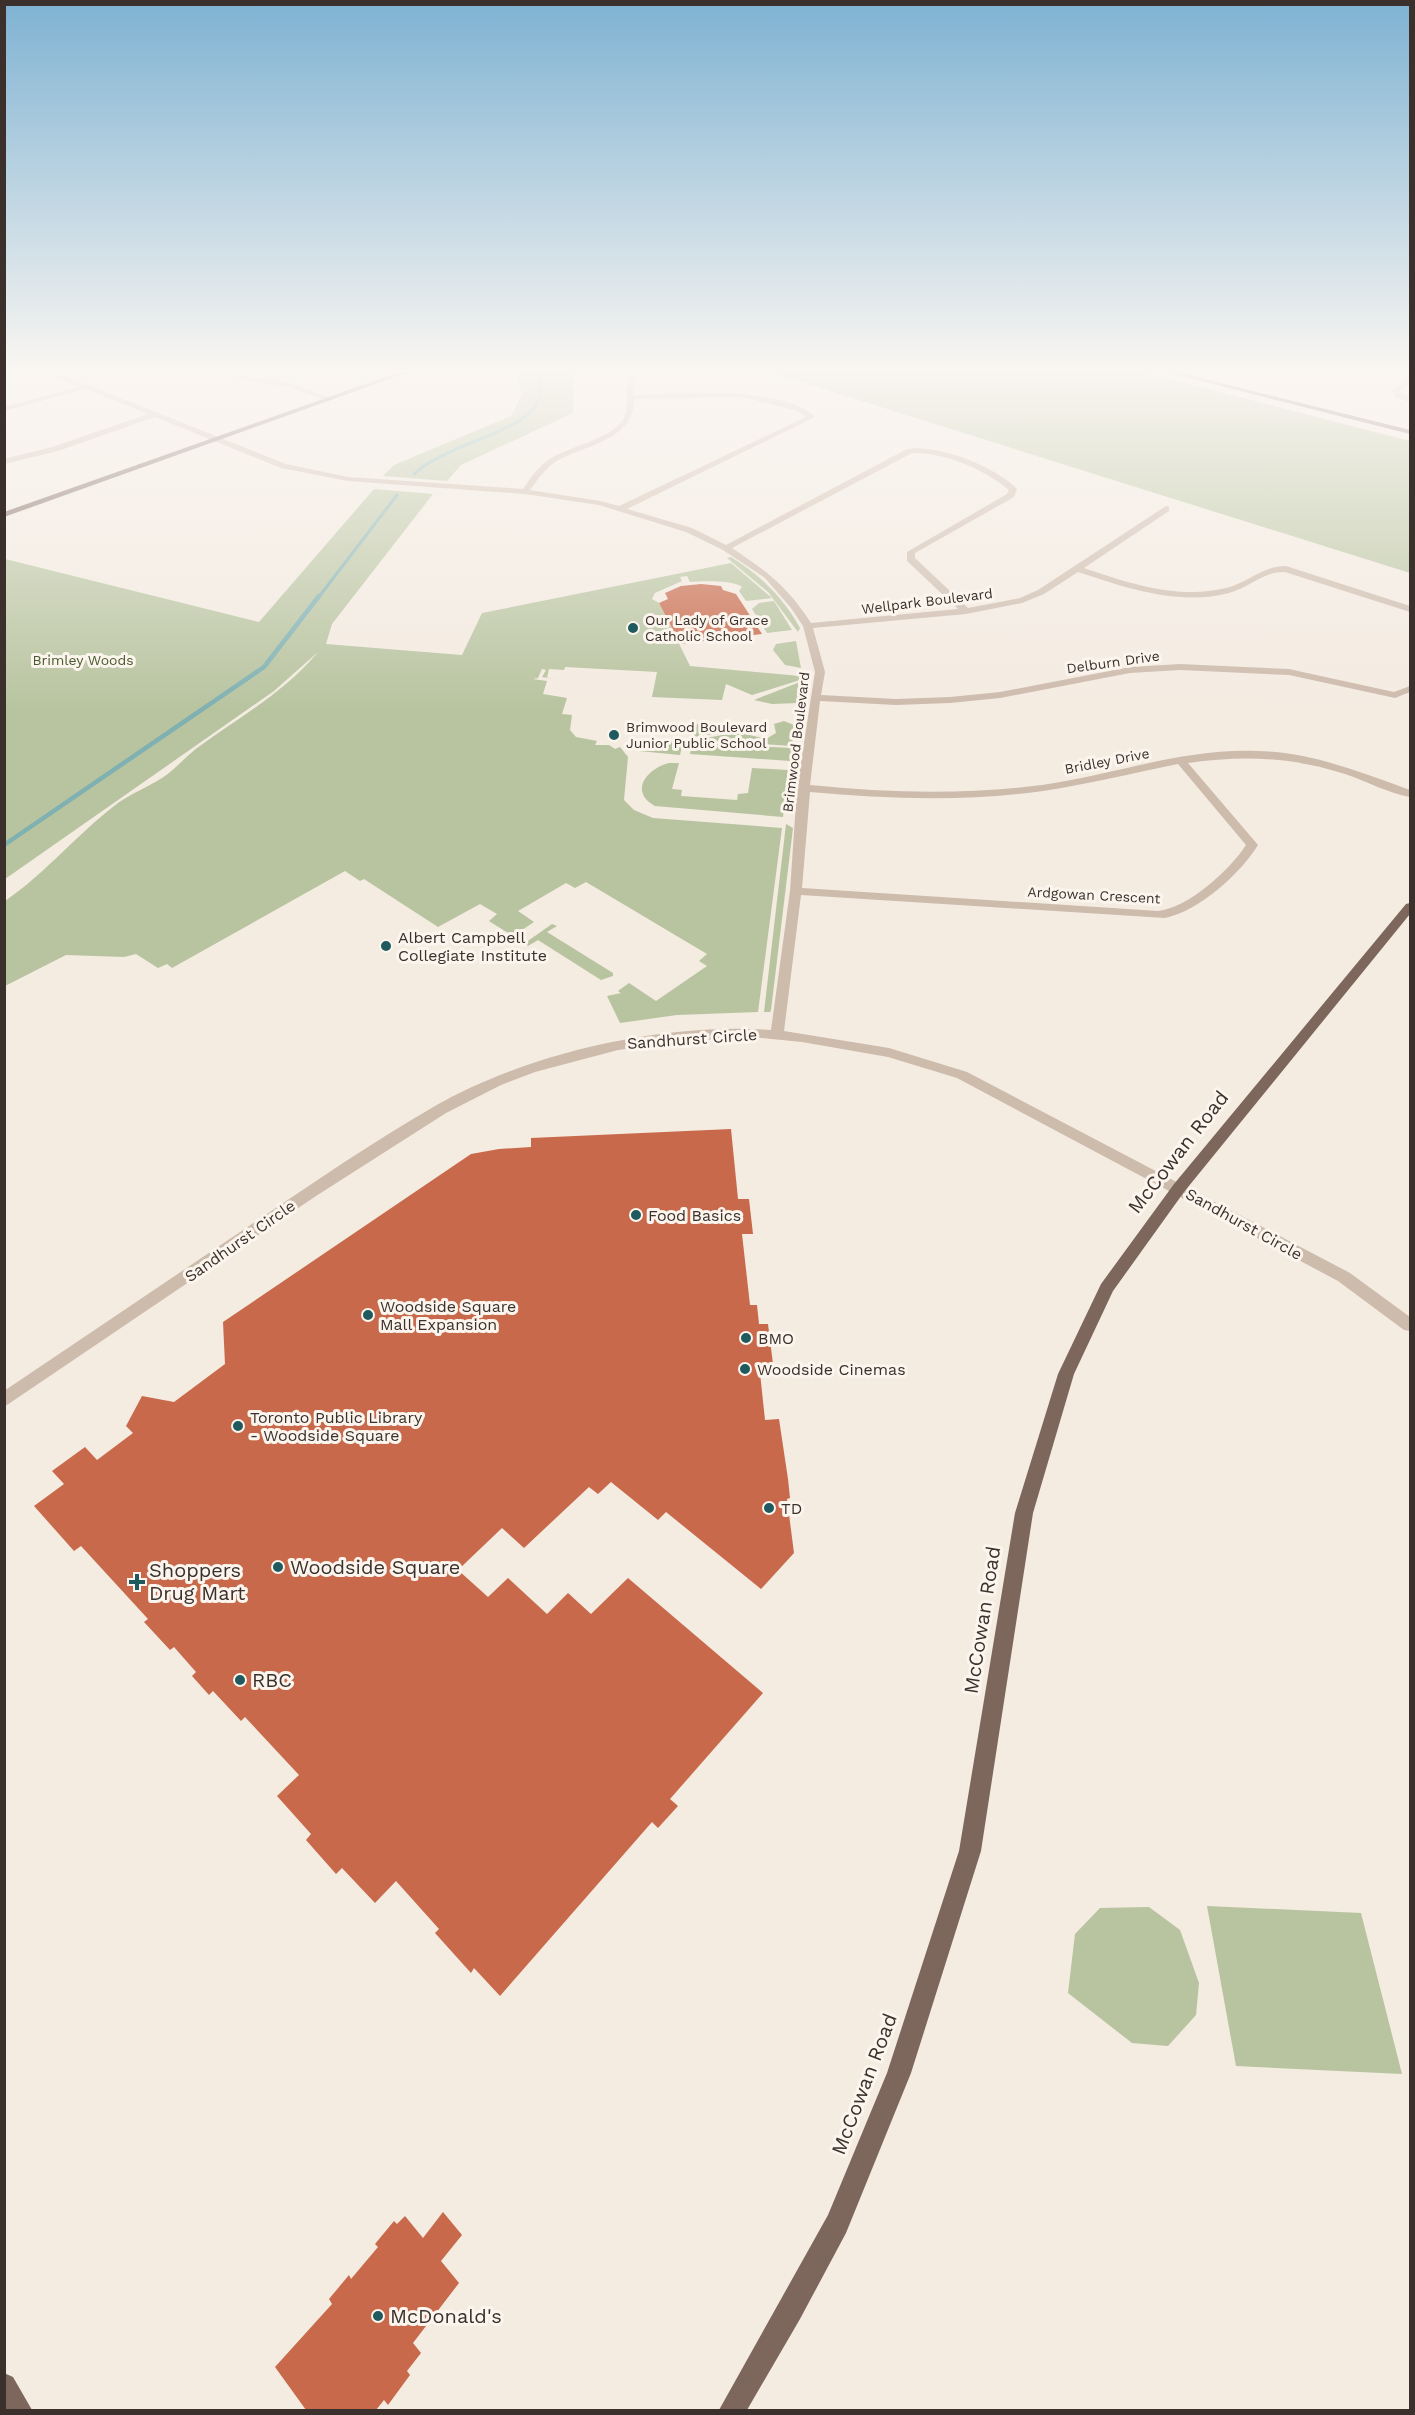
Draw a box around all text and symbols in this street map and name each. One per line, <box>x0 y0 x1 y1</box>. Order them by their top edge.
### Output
street label: Wellpark Boulevard <box>860 585 994 617</box>
place label: Our Lady of Grace Catholic School <box>645 612 768 644</box>
marker: Our Lady of Grace Catholic School <box>626 621 640 635</box>
street label: Delburn Drive <box>1065 648 1161 676</box>
park label: Brimley Woods <box>32 652 134 668</box>
street label: Brimwood Boulevard <box>779 671 813 813</box>
place label: Brimwood Boulevard Junior Public School <box>626 719 767 751</box>
marker: Brimwood Boulevard Junior Public School <box>607 728 621 742</box>
street label: Bridley Drive <box>1063 745 1151 777</box>
street label: Ardgowan Crescent <box>1027 884 1161 906</box>
place label: Albert Campbell Collegiate Institute <box>398 928 547 965</box>
marker: Albert Campbell Collegiate Institute <box>379 939 393 953</box>
street label: Sandhurst Circle <box>626 1025 758 1053</box>
street label: McCowan Road <box>1123 1086 1233 1218</box>
street label: Sandhurst Circle <box>1182 1184 1306 1264</box>
street label: Sandhurst Circle <box>181 1196 299 1286</box>
place label: Food Basics <box>648 1206 741 1225</box>
marker: Food Basics <box>629 1208 643 1222</box>
place label: Woodside Square Mall Expansion <box>380 1297 516 1334</box>
marker: Woodside Square Mall Expansion <box>361 1308 375 1322</box>
place label: BMO <box>758 1329 794 1348</box>
marker: BMO <box>739 1331 753 1345</box>
place label: Woodside Cinemas <box>757 1360 906 1379</box>
marker: Woodside Cinemas <box>738 1362 752 1376</box>
place label: Toronto Public Library - Woodside Square <box>250 1408 423 1445</box>
marker: Toronto Public Library - Woodside Square <box>231 1419 245 1433</box>
place label: TD <box>781 1499 802 1518</box>
marker: TD <box>762 1501 776 1515</box>
street label: McCowan Road <box>958 1544 1006 1696</box>
place label: Woodside Square <box>290 1555 460 1579</box>
place label: Shoppers Drug Mart <box>149 1558 246 1605</box>
marker: Woodside Square <box>271 1560 285 1574</box>
marker: Shoppers Drug Mart <box>130 1575 144 1589</box>
place label: RBC <box>252 1668 292 1692</box>
marker: RBC <box>233 1673 247 1687</box>
street label: McCowan Road <box>826 2010 902 2158</box>
place label: McDonald's <box>390 2304 502 2328</box>
marker: McDonald's <box>371 2309 385 2323</box>

